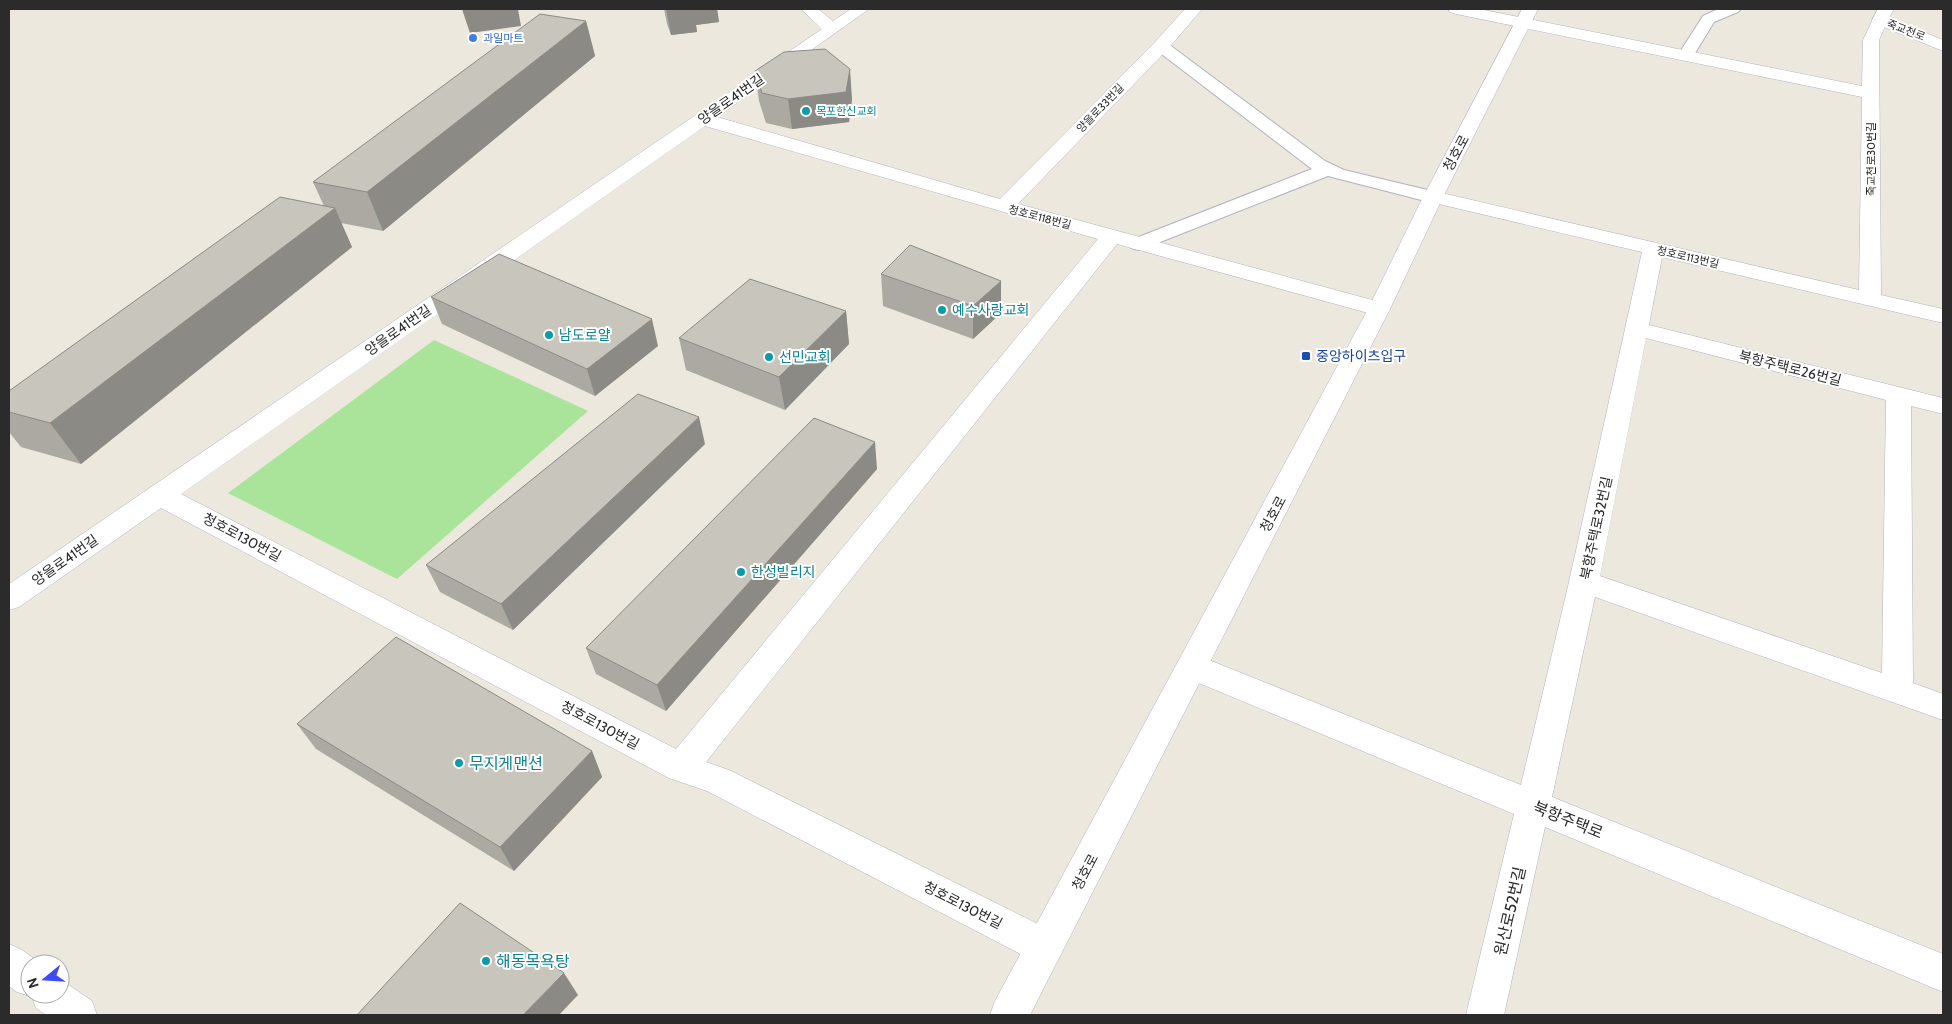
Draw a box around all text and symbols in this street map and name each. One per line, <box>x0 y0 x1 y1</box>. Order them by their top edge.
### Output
street label: 죽교천로 <box>1885 16 1927 44</box>
place label: 과일마트 <box>483 31 523 45</box>
marker: 과일마트 <box>467 32 479 44</box>
street label: 양을로41번길 <box>694 70 768 128</box>
street label: 양을로33번길 <box>1073 81 1127 135</box>
place label: 목포한신교회 <box>816 104 877 118</box>
marker: 목포한신교회 <box>800 105 812 117</box>
street label: 죽교천로30번길 <box>1864 122 1878 196</box>
street label: 청호로 <box>1439 132 1473 174</box>
street label: 청호로118번길 <box>1007 202 1073 232</box>
street label: 청호로113번길 <box>1655 243 1721 271</box>
street label: 양을로41번길 <box>361 301 435 359</box>
place label: 예수사랑교회 <box>952 301 1029 319</box>
marker: 예수사랑교회 <box>936 304 948 316</box>
place label: 남도로얄 <box>559 326 611 344</box>
marker: 남도로얄 <box>543 329 555 341</box>
place label: 중앙하이츠입구 <box>1316 347 1406 365</box>
street label: 북항주택로26번길 <box>1737 347 1843 389</box>
place label: 선민교회 <box>779 348 831 366</box>
marker: 중앙하이츠입구 <box>1300 350 1312 362</box>
marker: 선민교회 <box>763 351 775 363</box>
street label: 북항주택로32번길 <box>1576 475 1616 581</box>
street label: 청호로 <box>1256 493 1290 535</box>
street label: 청호로130번길 <box>200 509 284 565</box>
street label: 양을로41번길 <box>28 531 102 589</box>
place label: 한성빌리지 <box>751 563 815 581</box>
marker: 한성빌리지 <box>735 566 747 578</box>
street label: 청호로130번길 <box>558 697 642 753</box>
place label: 무지게맨션 <box>469 754 543 773</box>
marker: 무지게맨션 <box>453 757 465 769</box>
street label: 북항주택로 <box>1530 797 1606 843</box>
street label: 청호로 <box>1068 851 1102 893</box>
street label: 원산로52번길 <box>1491 865 1529 957</box>
street label: 청호로130번길 <box>920 877 1006 933</box>
place label: 해동목욕탕 <box>496 952 570 971</box>
north arrow <box>20 954 70 1004</box>
marker: 해동목욕탕 <box>480 955 492 967</box>
text: N <box>23 976 43 991</box>

